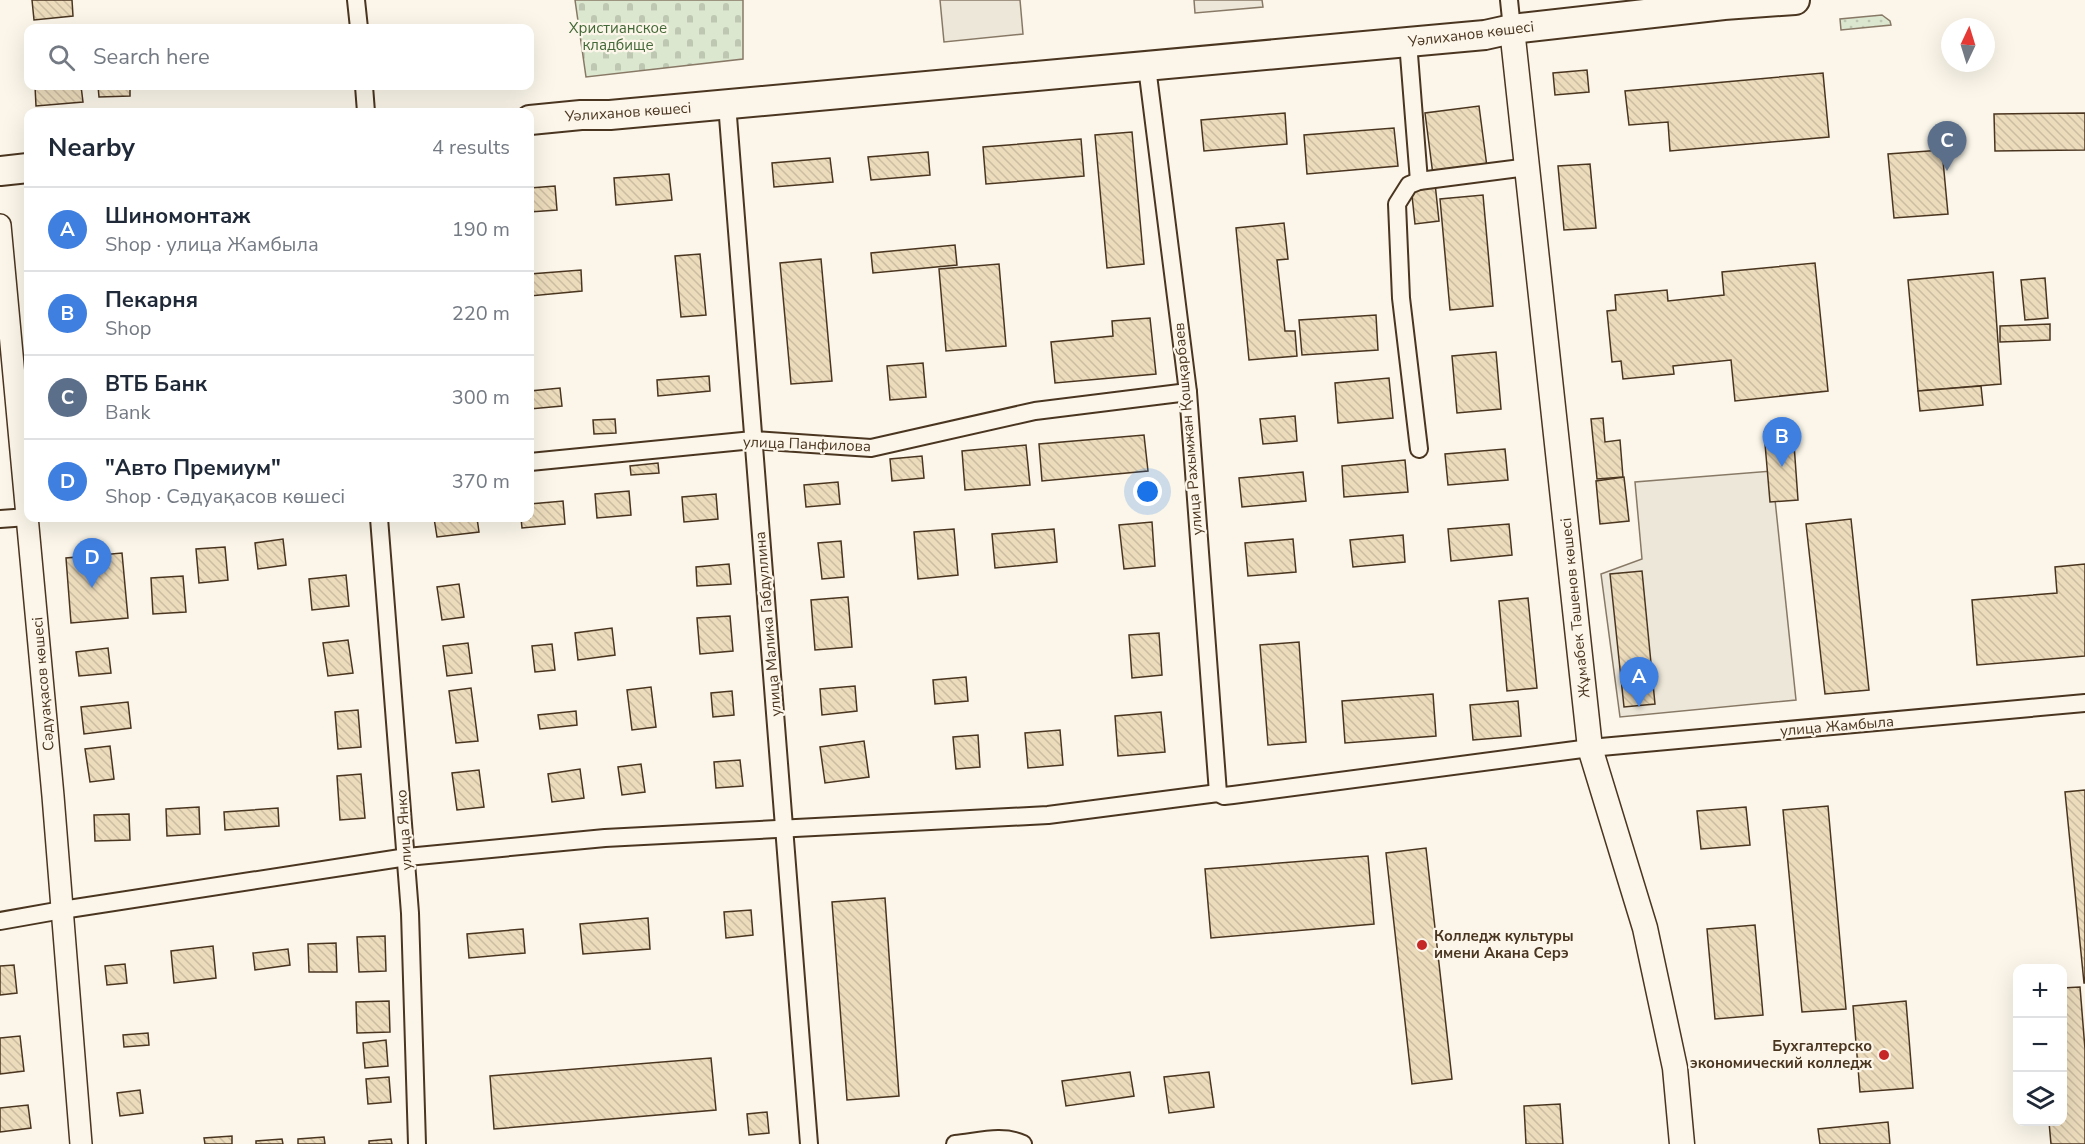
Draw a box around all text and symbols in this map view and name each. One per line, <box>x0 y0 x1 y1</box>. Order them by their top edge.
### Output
street label: Уәлиханов көшесі <box>1406 16 1535 52</box>
park label: Христианское кладбище <box>569 18 667 55</box>
north arrow <box>1941 18 1995 72</box>
search box <box>24 24 534 90</box>
icon: search <box>45 41 78 74</box>
text: Search here <box>93 42 210 72</box>
street label: Уәлиханов көшесі <box>563 98 692 126</box>
pin: C <box>1928 122 1966 171</box>
text: Nearby <box>48 130 135 165</box>
text: 4 results <box>432 134 510 161</box>
text: Шиномонтаж <box>105 201 251 231</box>
text: A <box>60 216 75 243</box>
text: 190 m <box>452 216 510 243</box>
text: Shop · улица Жамбыла <box>105 231 319 258</box>
text: Пекарня <box>105 285 198 315</box>
text: B <box>61 300 74 327</box>
text: 220 m <box>452 300 510 327</box>
text: Shop <box>105 315 151 342</box>
street label: улица Рахымжан Қошқарбаев <box>1169 322 1207 536</box>
text: ВТБ Банк <box>105 369 207 399</box>
text: C <box>61 384 74 411</box>
text: 300 m <box>452 384 510 411</box>
text: Bank <box>105 399 150 426</box>
pin: B <box>1762 418 1802 467</box>
street label: улица Панфилова <box>743 432 871 456</box>
text: "Авто Премиум" <box>105 453 281 483</box>
text: D <box>60 468 75 495</box>
text: 370 m <box>452 468 510 495</box>
your location <box>1133 477 1162 506</box>
text: Shop · Сәдуақасов көшесі <box>105 483 345 510</box>
street label: Жұмабек Тәшенов көшесі <box>1556 517 1594 699</box>
street label: улица Малика Габдуллина <box>750 531 786 717</box>
pin: D <box>72 538 112 588</box>
street label: Сәдуақасов көшесі <box>27 616 59 752</box>
pin: A <box>1620 658 1658 707</box>
street label: улица Жамбыла <box>1779 711 1895 741</box>
street label: улица Янко <box>391 789 417 871</box>
place label: Колледж культуры имени Акана Серэ <box>1434 926 1574 963</box>
marker: Колледж культуры имени Акана Серэ <box>1415 938 1429 952</box>
map controls <box>2013 964 2067 1126</box>
button: + <box>2013 964 2067 1018</box>
button: − <box>2013 1018 2067 1072</box>
place label: Бухгалтерско экономический колледж <box>1690 1036 1873 1073</box>
marker: Бухгалтерско экономический колледж <box>1877 1048 1891 1062</box>
button: layers <box>2013 1072 2067 1126</box>

